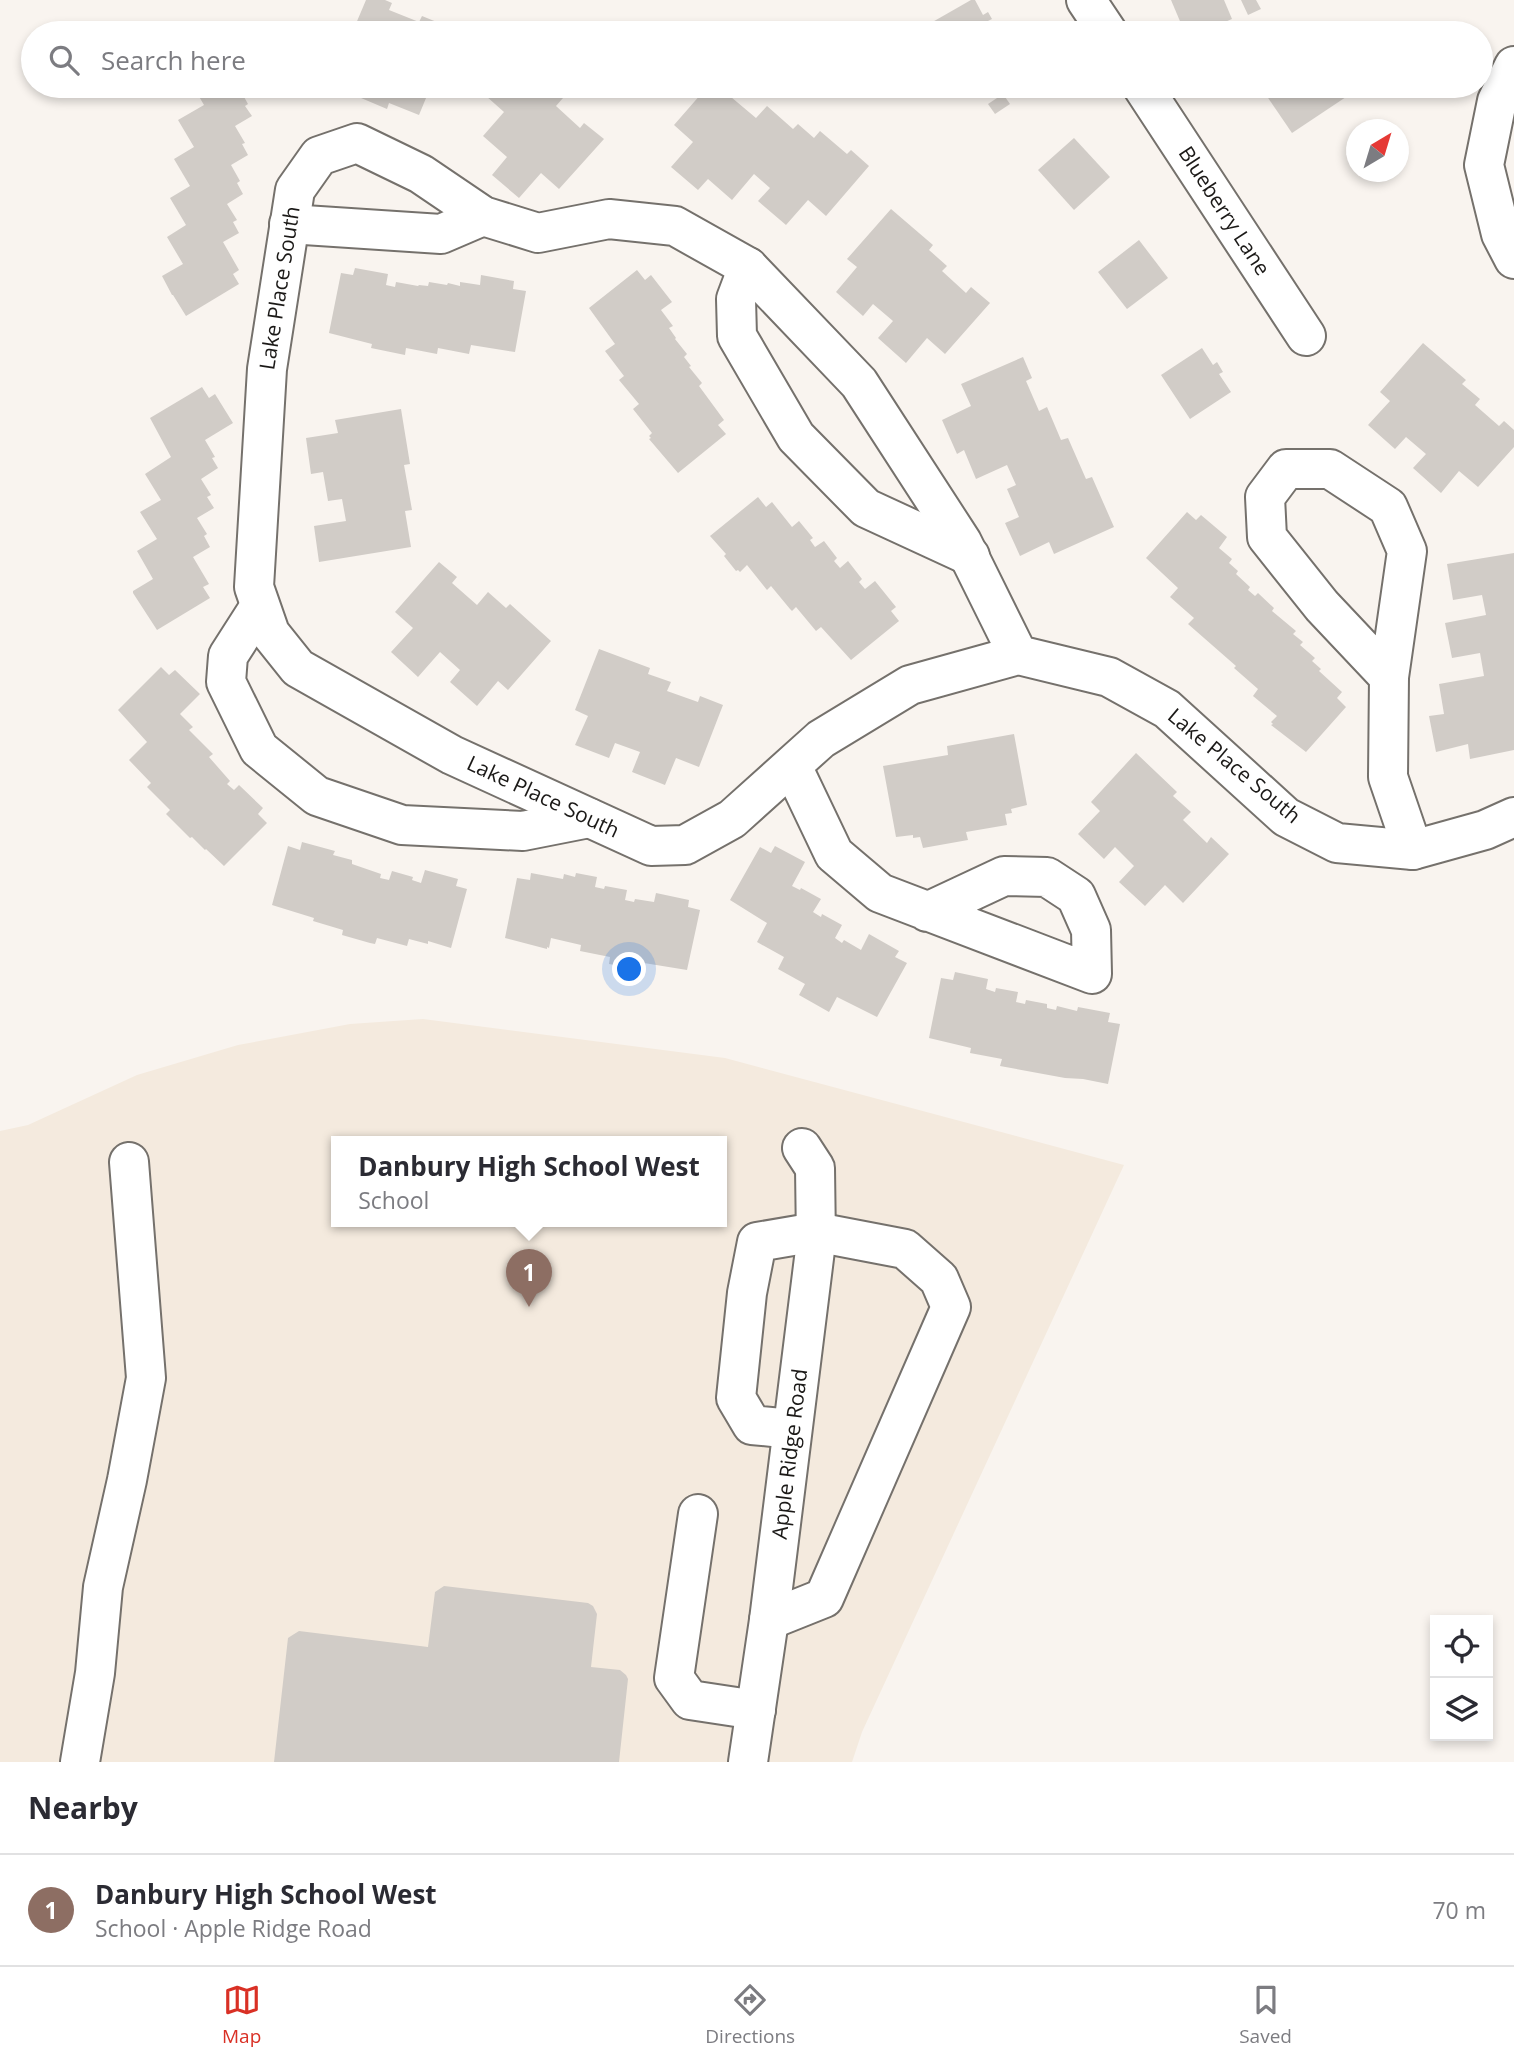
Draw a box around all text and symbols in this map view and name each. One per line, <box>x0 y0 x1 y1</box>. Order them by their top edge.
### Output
search box <box>21 21 1493 98</box>
icon: search <box>45 41 83 79</box>
text: Search here <box>101 42 246 78</box>
north arrow <box>1346 119 1409 182</box>
street label: Blueberry Lane <box>1173 141 1277 280</box>
street label: Lake Place South <box>252 204 306 372</box>
street label: Lake Place South <box>1162 701 1307 829</box>
street label: Lake Place South <box>463 748 624 844</box>
your location <box>612 952 646 986</box>
popup <box>331 1136 727 1227</box>
text: Danbury High School West <box>358 1148 700 1184</box>
text: School <box>358 1184 429 1216</box>
pin: 1 <box>506 1249 552 1307</box>
street label: Apple Ridge Road <box>765 1367 813 1541</box>
map controls <box>1430 1615 1493 1741</box>
button: locate <box>1430 1615 1493 1678</box>
button: layers <box>1430 1678 1493 1741</box>
text: Nearby <box>28 1787 138 1828</box>
text: Danbury High School West <box>95 1876 437 1912</box>
text: 1 <box>44 1894 58 1926</box>
text: 70 m <box>1432 1894 1486 1926</box>
text: School · Apple Ridge Road <box>95 1912 372 1944</box>
tab: Map <box>222 1981 261 2049</box>
tab: Directions <box>705 1981 795 2049</box>
tab: Saved <box>1239 1981 1292 2049</box>

